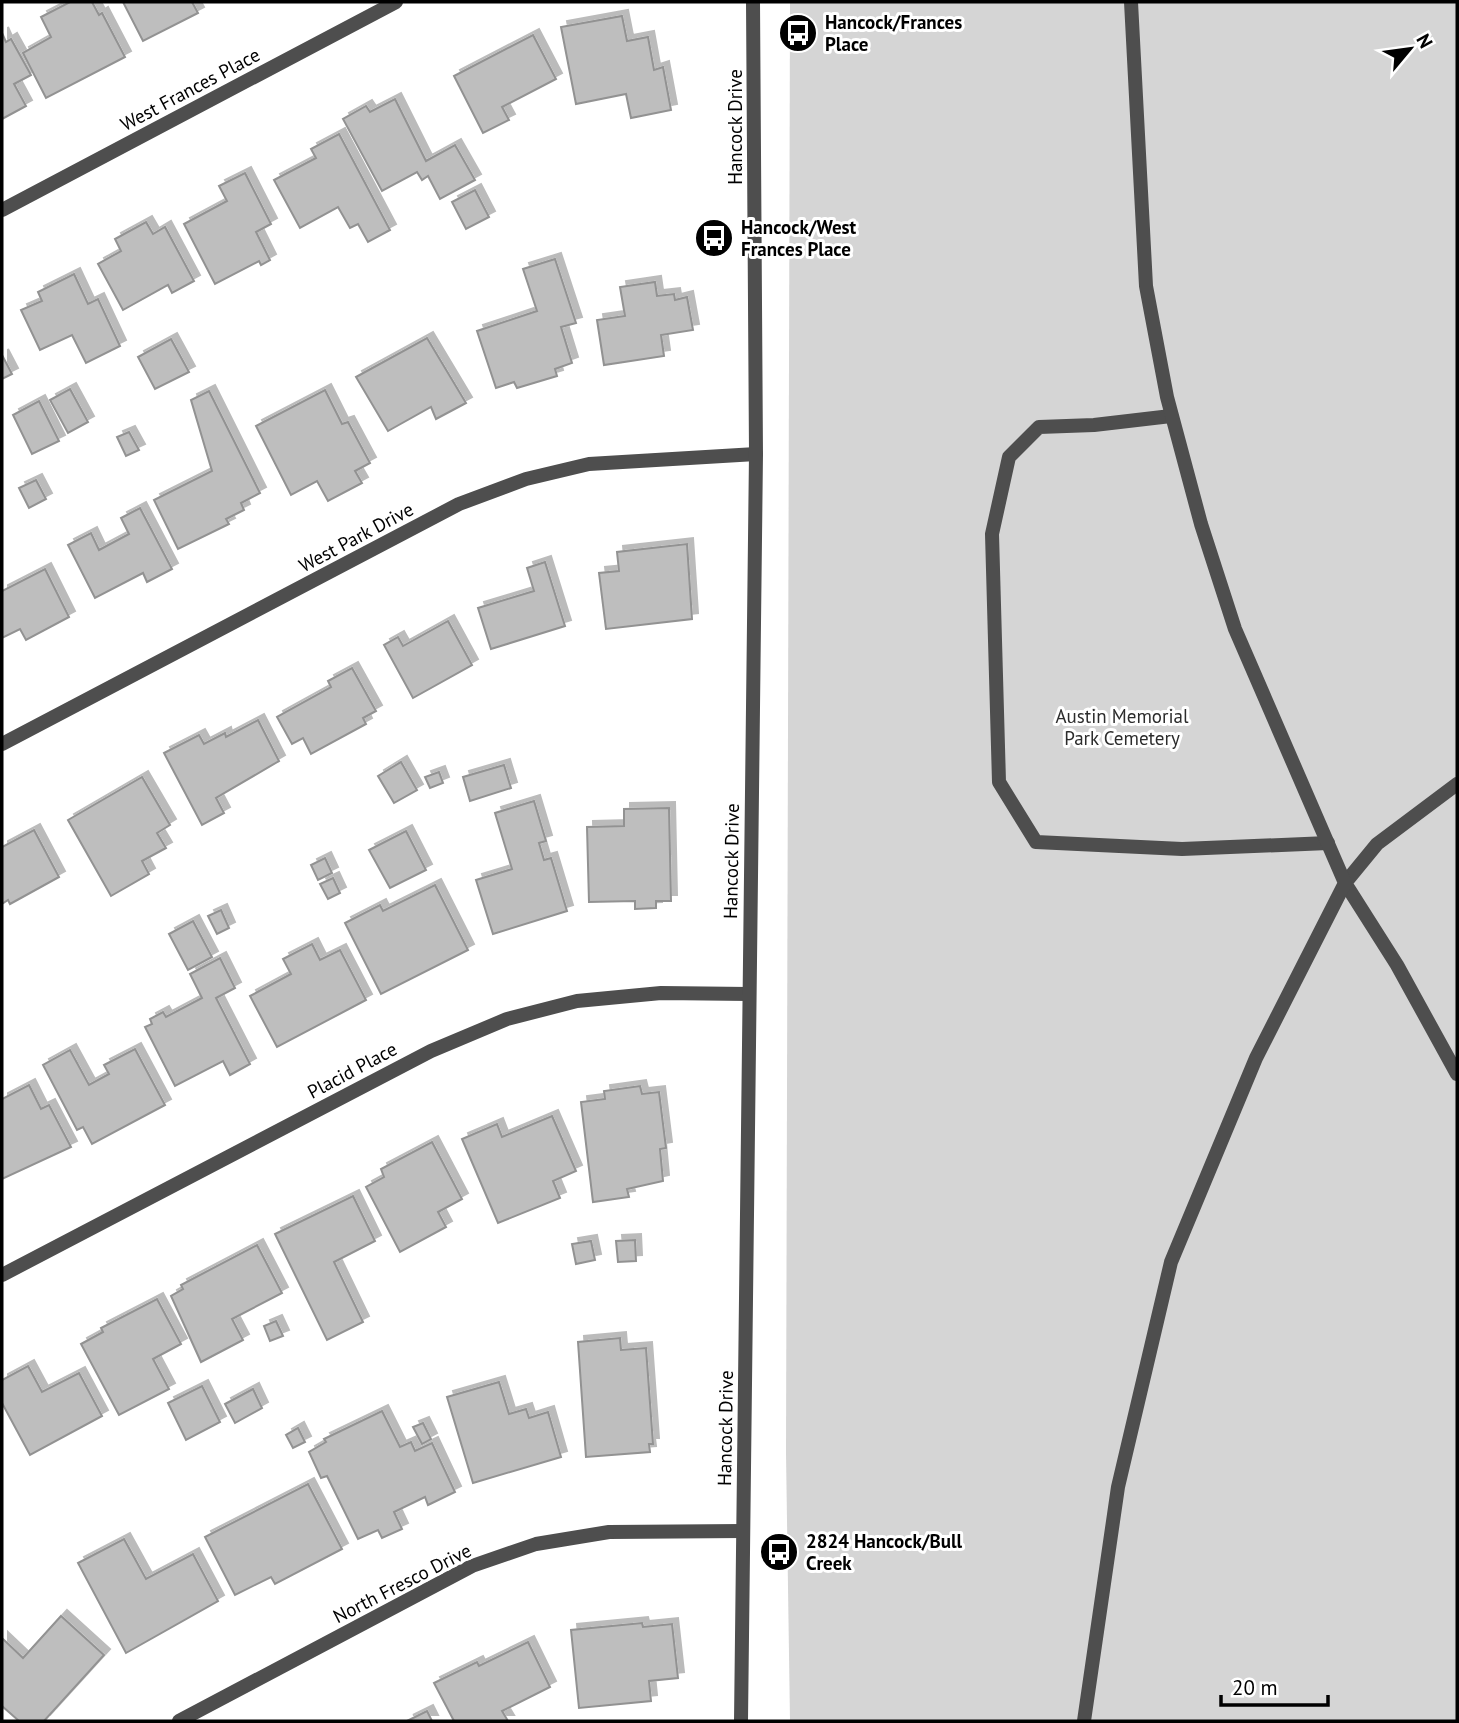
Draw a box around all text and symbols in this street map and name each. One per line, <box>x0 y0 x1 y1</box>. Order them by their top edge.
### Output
place label: Hancock/Frances Place <box>825 10 962 56</box>
bus stop icon: Hancock/Frances Place <box>777 12 819 54</box>
north arrow <box>1375 14 1445 84</box>
text: N <box>1411 29 1438 52</box>
street label: West Frances Place <box>116 42 264 136</box>
street label: Hancock Drive <box>723 69 747 185</box>
place label: Hancock/West Frances Place <box>741 215 857 261</box>
bus stop icon: Hancock/West Frances Place <box>693 217 735 259</box>
street label: West Park Drive <box>295 497 417 577</box>
park label: Austin Memorial Park Cemetery <box>1055 704 1189 750</box>
street label: Hancock Drive <box>718 803 744 919</box>
street label: Placid Place <box>303 1036 401 1104</box>
street label: Hancock Drive <box>712 1370 738 1486</box>
place label: 2824 Hancock/Bull Creek <box>806 1529 962 1575</box>
bus stop icon: 2824 Hancock/Bull Creek <box>758 1531 800 1573</box>
street label: North Fresco Drive <box>329 1538 475 1628</box>
scale bar <box>1221 1664 1328 1708</box>
text: 20 m <box>1232 1674 1278 1701</box>

